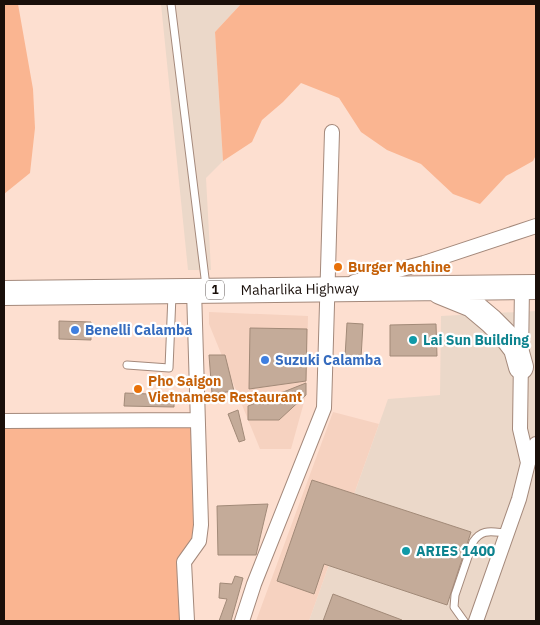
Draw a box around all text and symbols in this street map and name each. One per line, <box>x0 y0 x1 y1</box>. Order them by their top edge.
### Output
place label: Burger Machine <box>348 258 451 276</box>
marker: Burger Machine <box>332 261 344 273</box>
street label: Maharlika Highway <box>241 279 359 299</box>
road number: 1 <box>206 280 224 300</box>
place label: Benelli Calamba <box>85 321 192 339</box>
marker: Benelli Calamba <box>69 324 81 336</box>
place label: Lai Sun Building <box>423 331 529 349</box>
marker: Lai Sun Building <box>407 334 419 346</box>
place label: Suzuki Calamba <box>275 351 381 369</box>
marker: Suzuki Calamba <box>259 354 271 366</box>
place label: Pho Saigon Vietnamese Restaurant <box>148 372 302 406</box>
marker: Pho Saigon Vietnamese Restaurant <box>132 383 144 395</box>
place label: ARIES 1400 <box>416 542 495 560</box>
marker: ARIES 1400 <box>400 545 412 557</box>

